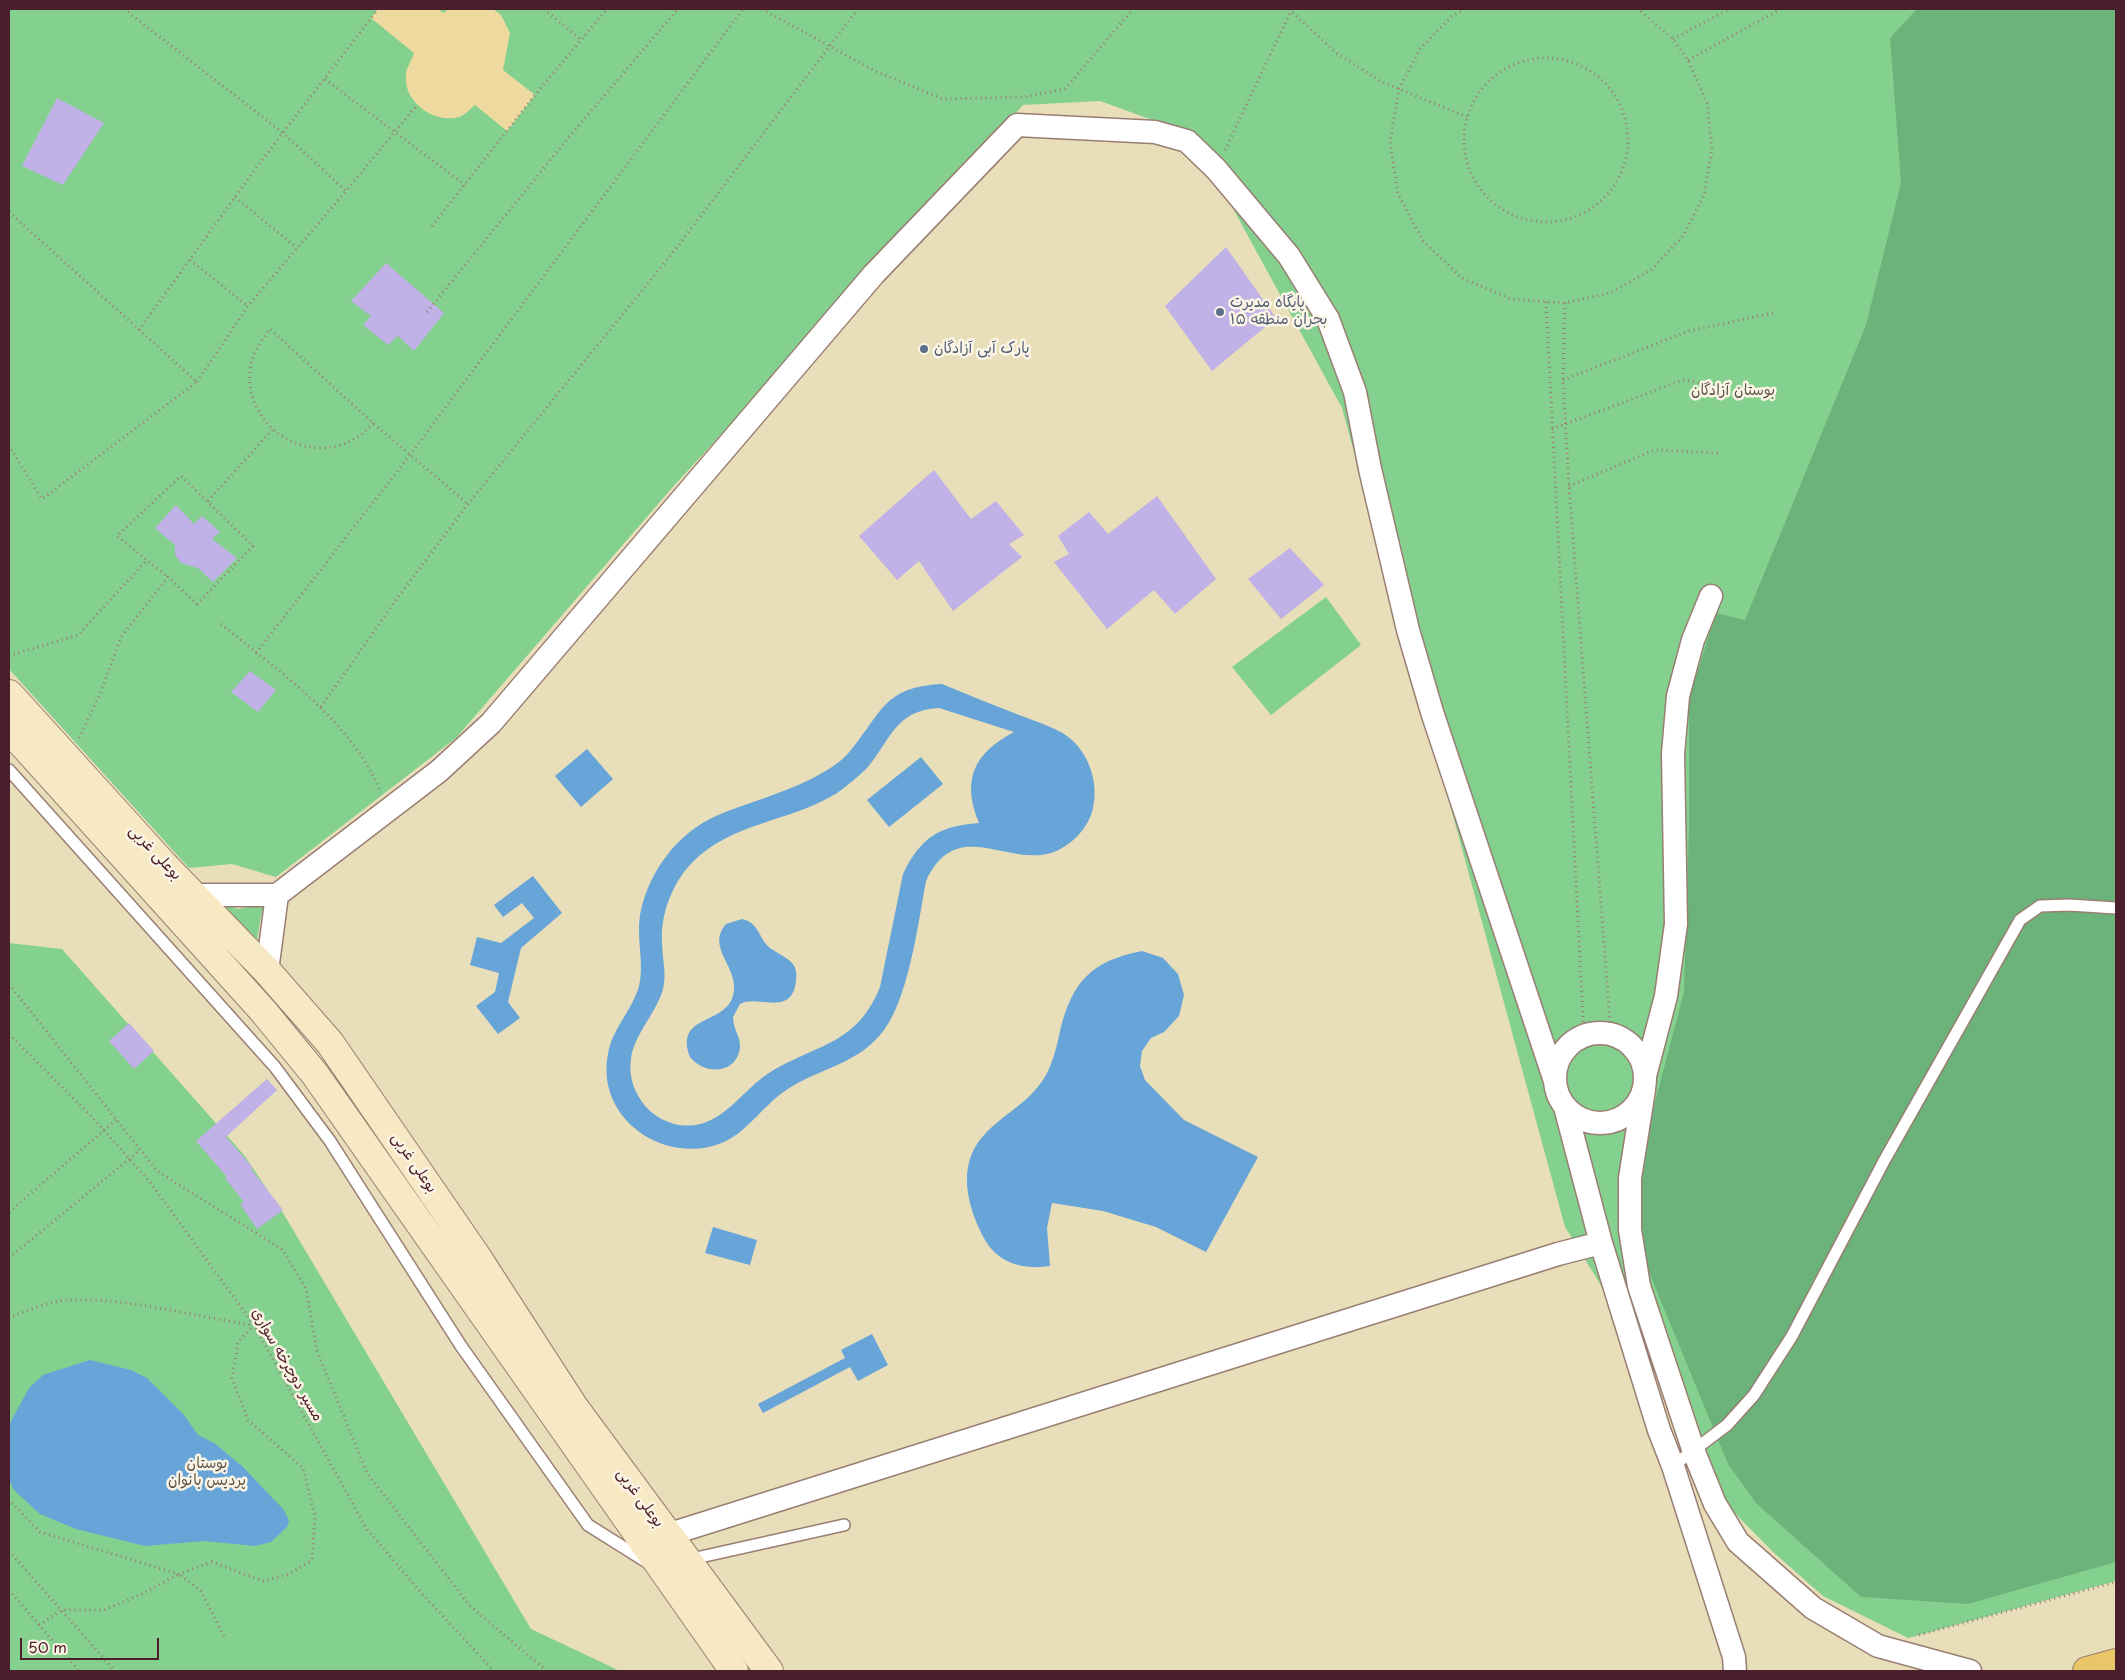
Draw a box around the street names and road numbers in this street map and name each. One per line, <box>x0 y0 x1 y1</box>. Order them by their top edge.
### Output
street label: بوعلی غربی <box>125 822 185 884</box>
street label: بوعلی غربی <box>387 1129 441 1197</box>
street label: مسیر دوچرخه سواری <box>247 1305 327 1425</box>
street label: بوعلی غربی <box>613 1465 667 1531</box>

